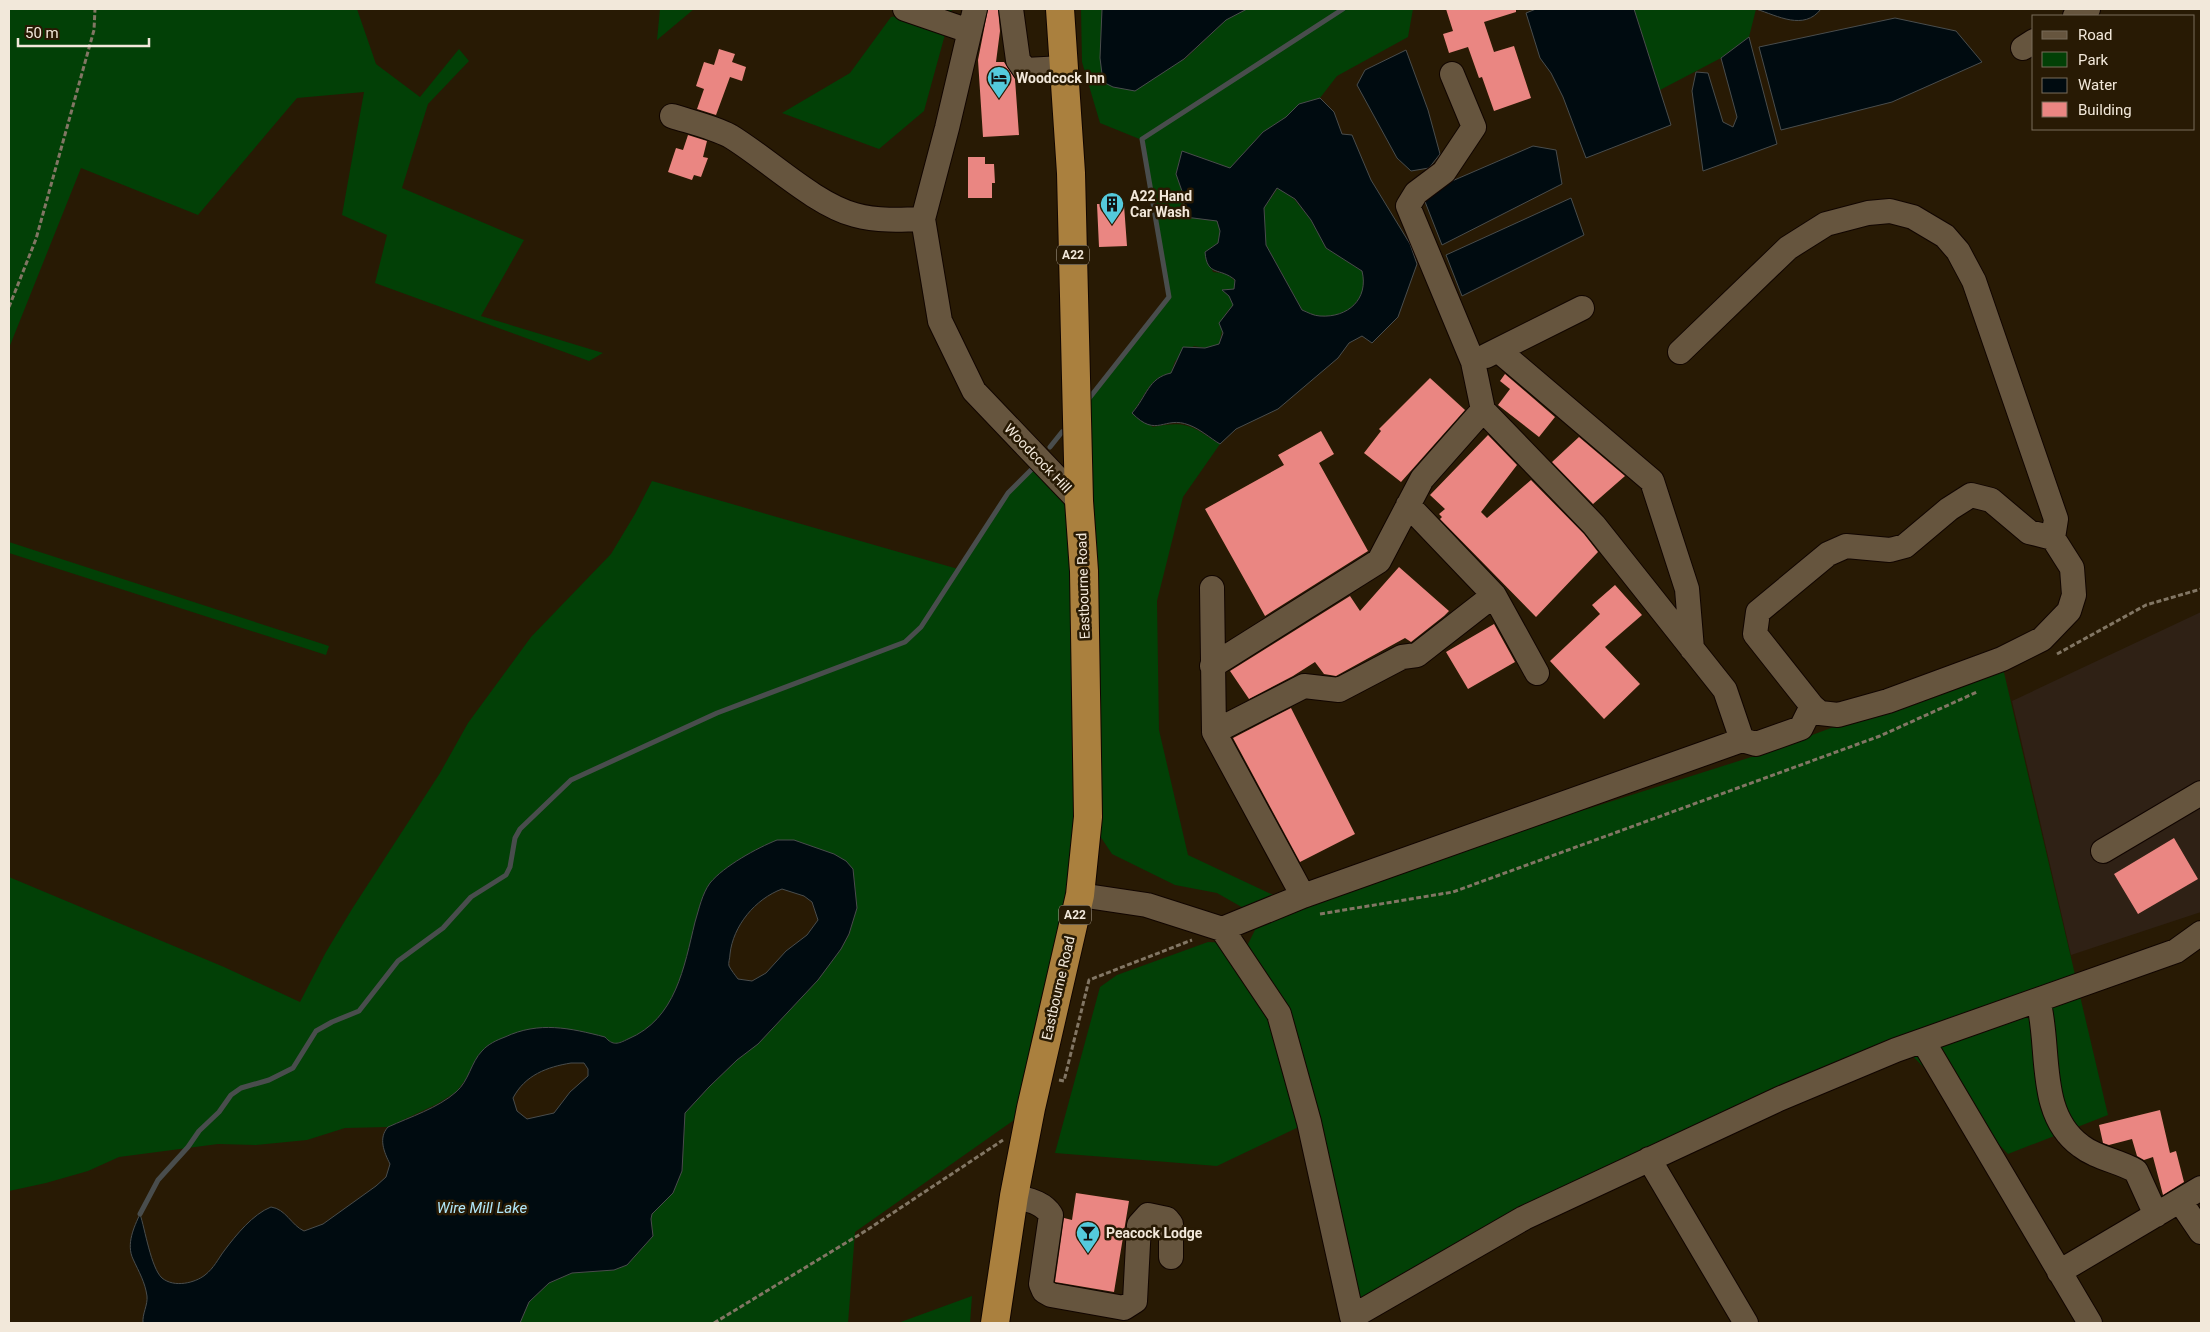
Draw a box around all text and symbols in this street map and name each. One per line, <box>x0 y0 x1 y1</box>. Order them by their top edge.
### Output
scale bar <box>18 15 149 47</box>
legend <box>2032 15 2195 130</box>
text: 50 m <box>25 24 59 42</box>
text: Road <box>2078 26 2112 44</box>
text: Park <box>2078 51 2109 69</box>
hotel icon: Woodcock Inn <box>986 65 1012 99</box>
place label: Woodcock Inn <box>1016 70 1105 86</box>
text: Water <box>2078 76 2117 94</box>
text: Building <box>2078 101 2132 119</box>
place label: A22 Hand Car Wash <box>1130 188 1192 220</box>
building icon: A22 Hand Car Wash <box>1099 191 1125 225</box>
road number: A22 <box>1057 246 1089 264</box>
street label: Woodcock Hill <box>1001 420 1075 496</box>
street label: Eastbourne Road <box>1073 533 1093 639</box>
road number: A22 <box>1059 906 1091 924</box>
street label: Eastbourne Road <box>1038 934 1078 1042</box>
water label: Wire Mill Lake <box>437 1199 527 1217</box>
bar icon: Peacock Lodge <box>1075 1220 1101 1254</box>
place label: Peacock Lodge <box>1106 1225 1203 1241</box>

